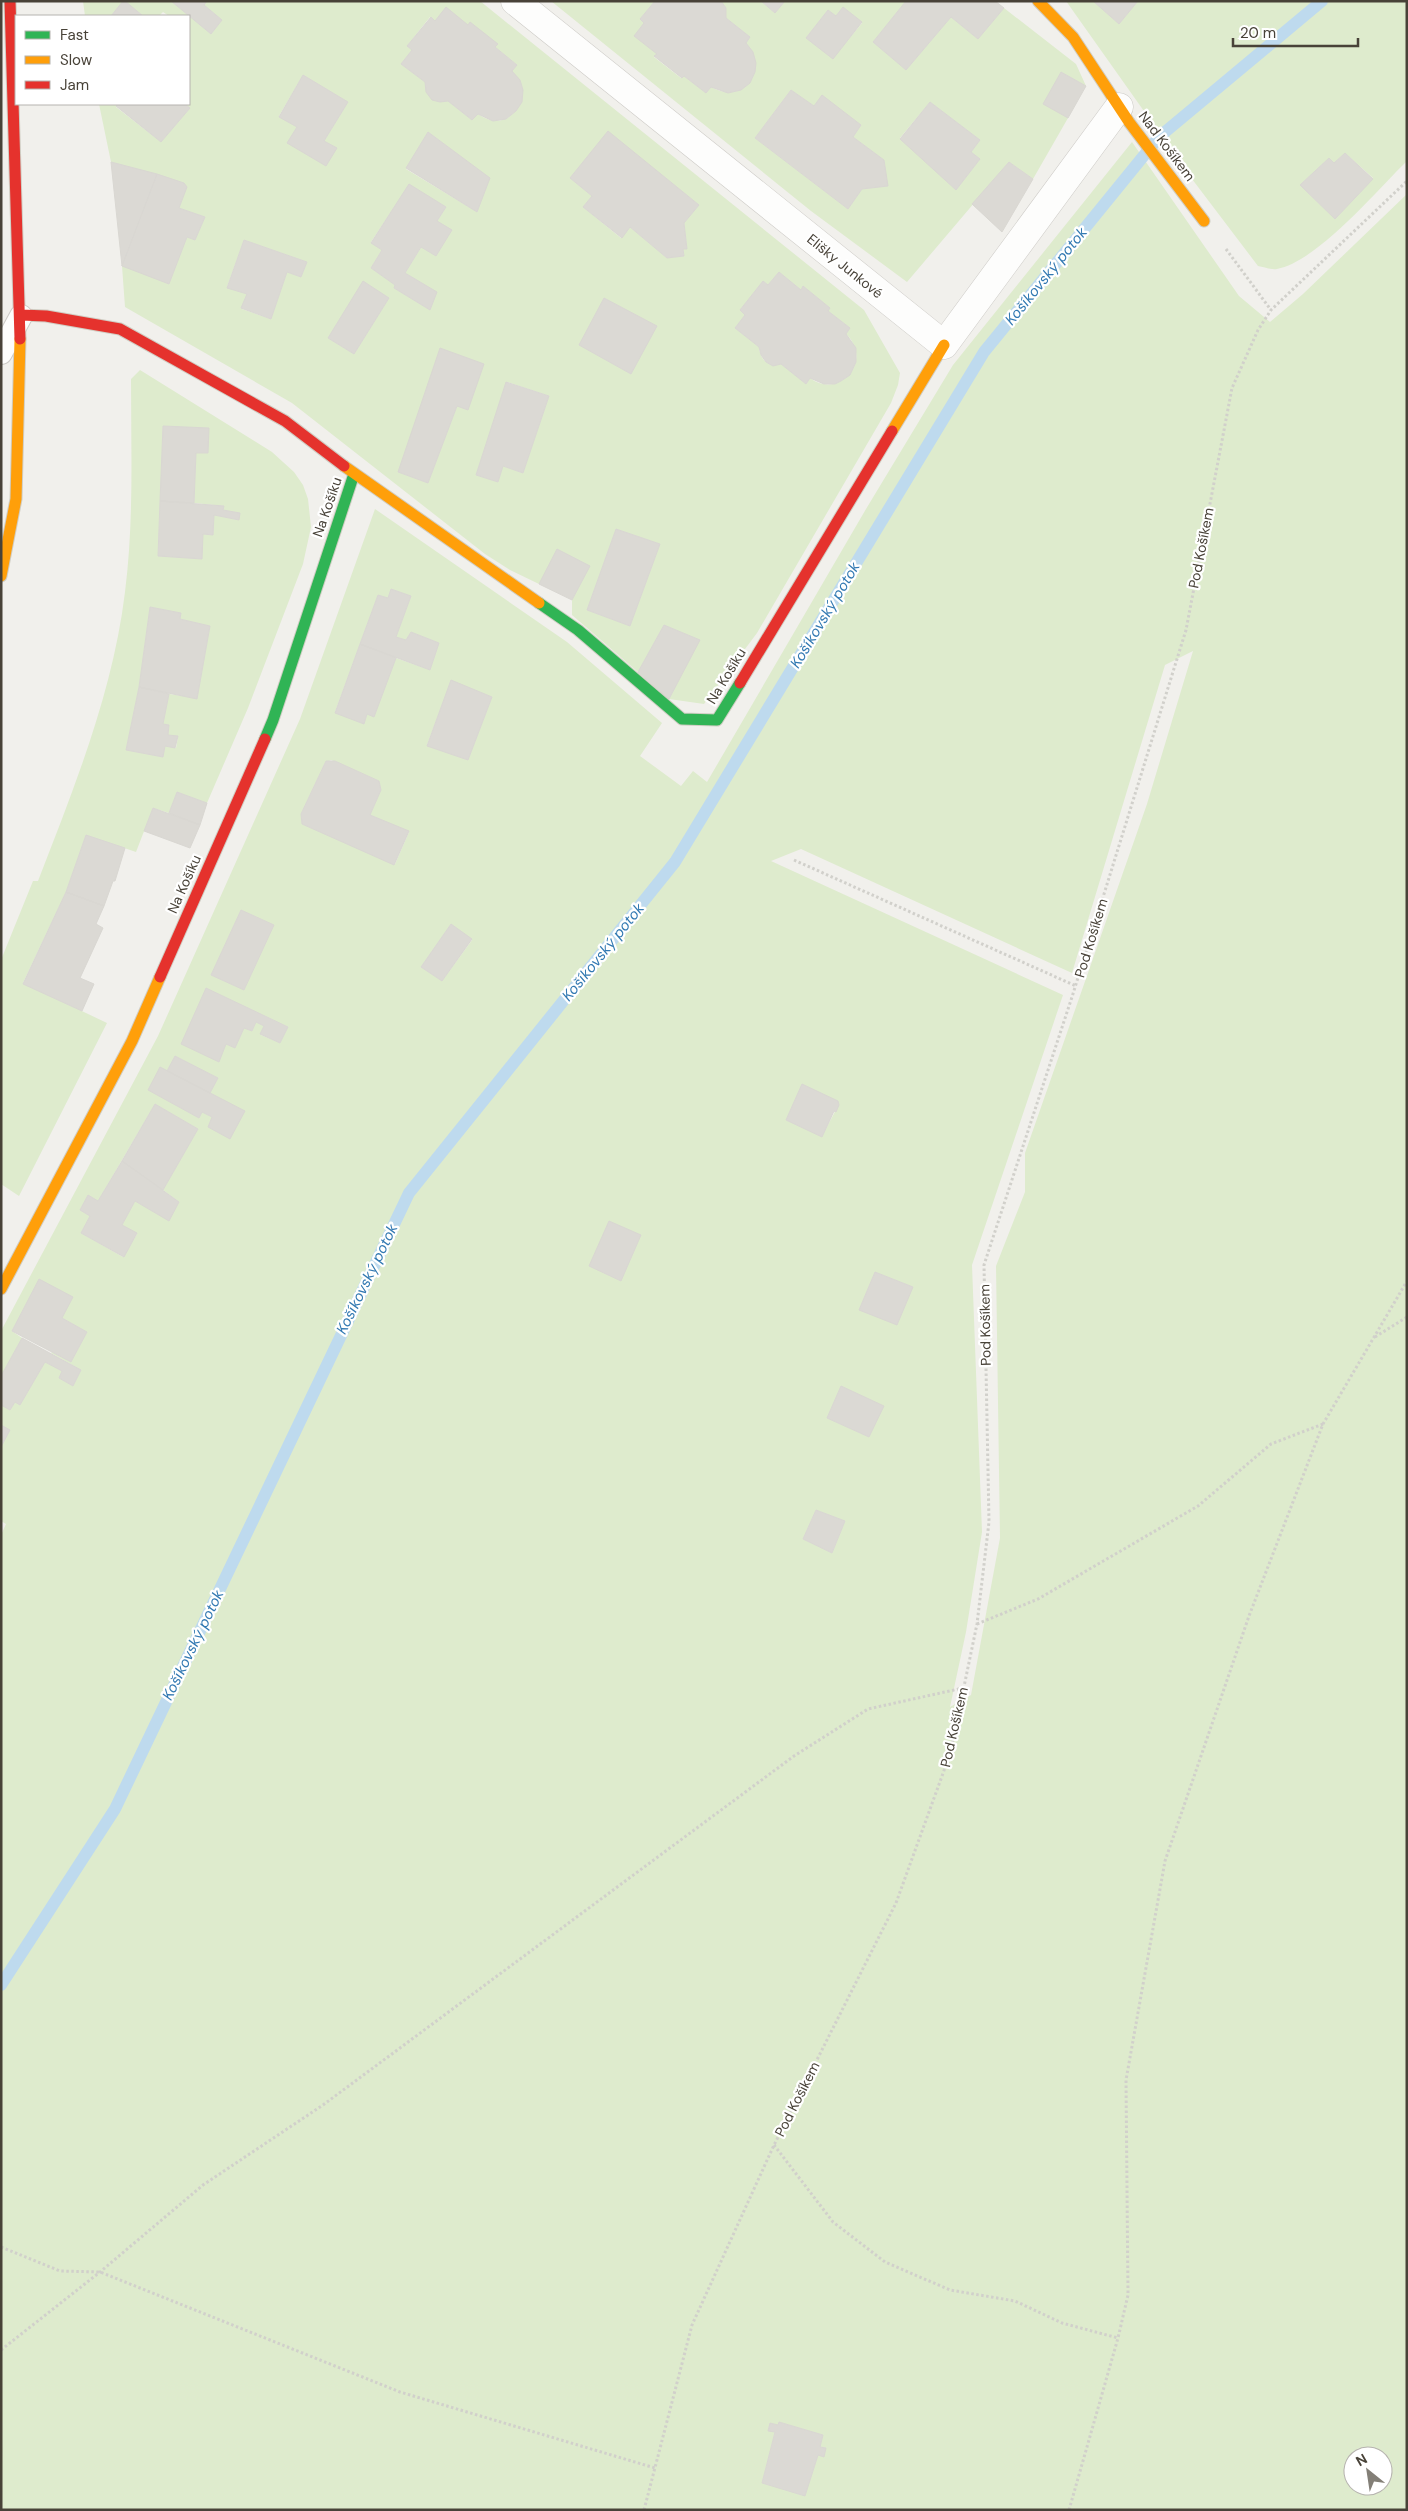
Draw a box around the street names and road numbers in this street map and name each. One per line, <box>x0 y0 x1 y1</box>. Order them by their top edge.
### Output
street label: Nad Košíkem <box>1135 107 1199 185</box>
street label: Elišky Junkové <box>803 230 887 302</box>
street label: Na Košíku <box>308 475 346 539</box>
street label: Pod Košíkem <box>1184 506 1218 590</box>
street label: Na Košíku <box>702 645 750 707</box>
street label: Na Košíku <box>163 852 205 916</box>
street label: Pod Košíkem <box>1070 896 1112 980</box>
street label: Pod Košíkem <box>975 1284 995 1366</box>
street label: Pod Košíkem <box>936 1685 972 1769</box>
street label: Pod Košíkem <box>770 2059 824 2139</box>

